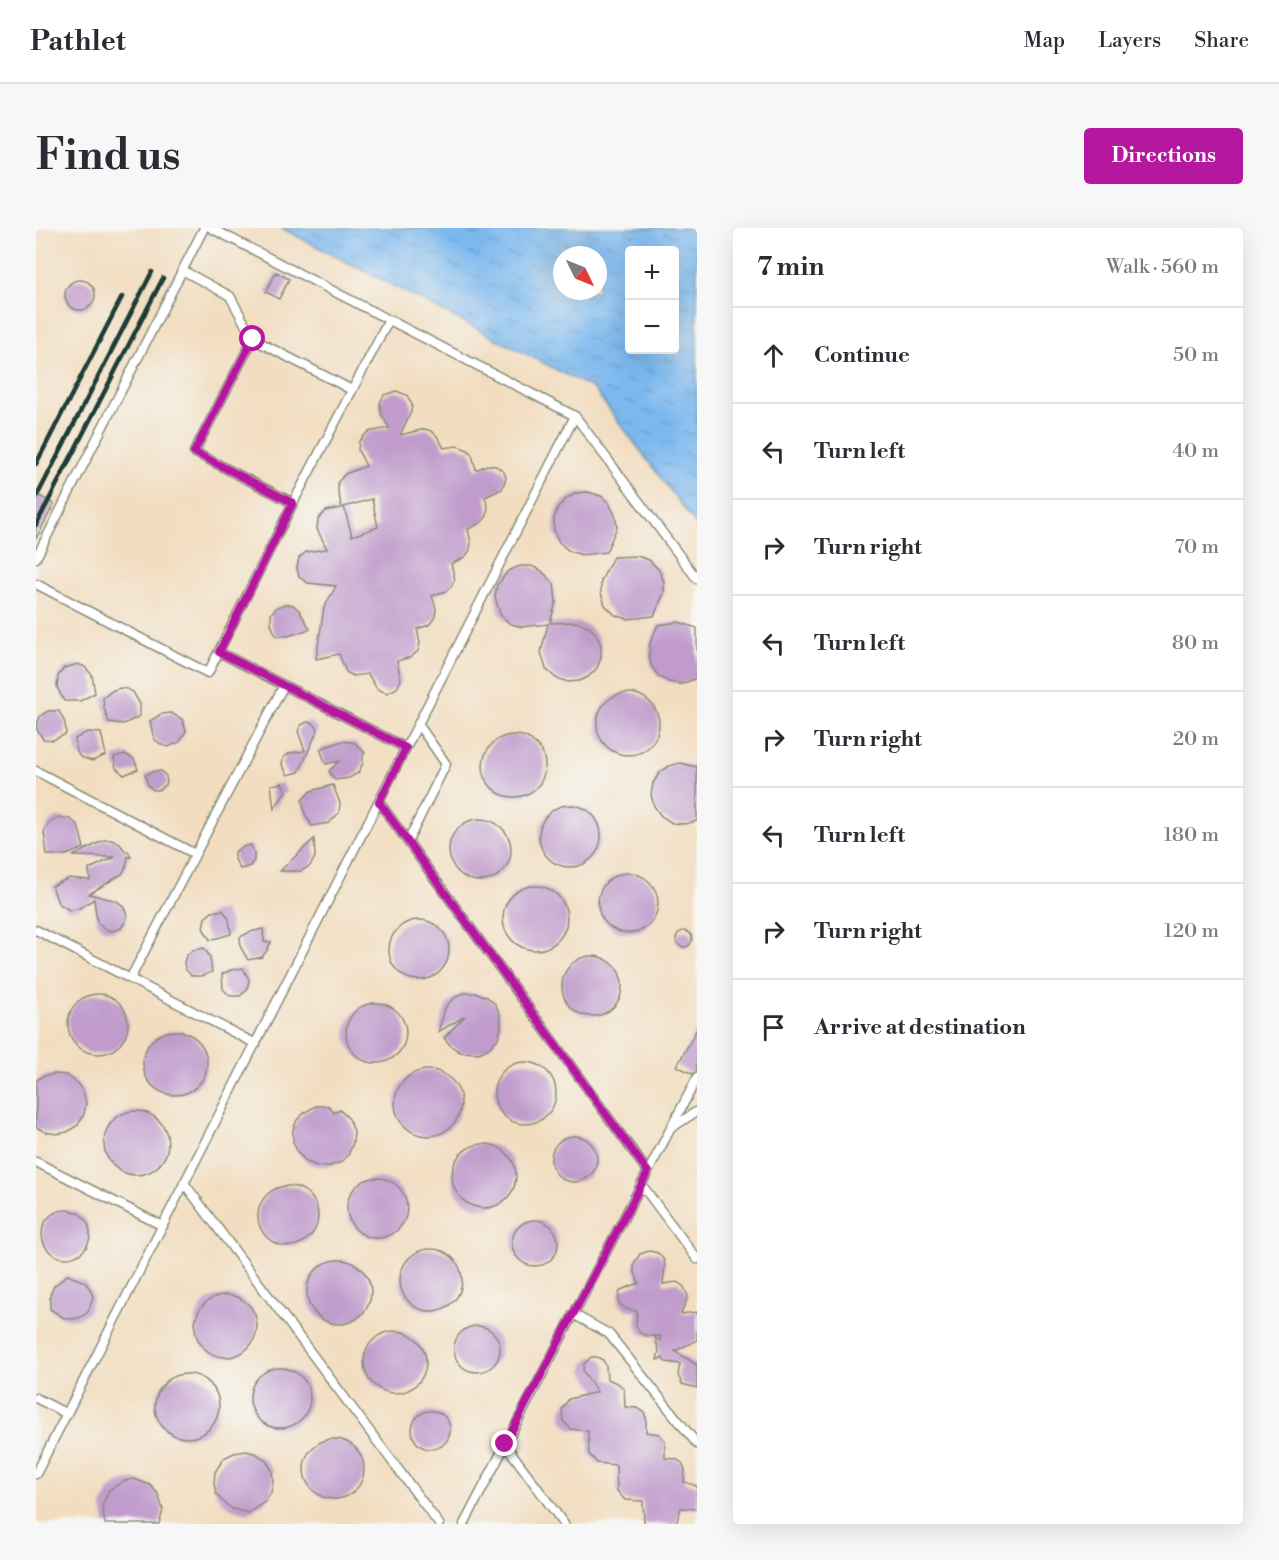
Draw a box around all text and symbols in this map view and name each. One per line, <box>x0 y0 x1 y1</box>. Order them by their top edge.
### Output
text: Pathlet <box>30 24 126 59</box>
text: Map <box>1024 28 1065 54</box>
text: Layers <box>1098 28 1161 54</box>
text: Share <box>1194 28 1249 54</box>
button: Directions <box>1084 128 1243 184</box>
text: Find us <box>36 130 180 183</box>
north arrow <box>553 246 607 300</box>
map controls <box>625 246 679 354</box>
button: + <box>625 246 679 300</box>
text: 7 min <box>757 251 824 283</box>
text: Walk · 560 m <box>1106 255 1219 280</box>
button: − <box>625 300 679 354</box>
route start <box>239 325 265 351</box>
icon: ahead <box>757 339 790 372</box>
text: Continue <box>814 342 910 369</box>
text: 50 m <box>1173 343 1219 368</box>
icon: left <box>757 435 790 468</box>
text: Turn left <box>814 438 905 465</box>
text: 40 m <box>1172 439 1219 464</box>
icon: right <box>757 531 790 564</box>
text: Turn right <box>814 534 922 561</box>
text: 70 m <box>1175 535 1219 560</box>
icon: left <box>757 627 790 660</box>
text: Turn left <box>814 630 905 657</box>
text: 80 m <box>1172 631 1219 656</box>
icon: right <box>757 723 790 756</box>
text: Turn right <box>814 726 922 753</box>
text: 20 m <box>1173 727 1219 752</box>
icon: left <box>757 819 790 852</box>
text: Turn left <box>814 822 905 849</box>
text: 180 m <box>1164 823 1219 848</box>
icon: right <box>757 915 790 948</box>
text: Turn right <box>814 918 922 945</box>
text: 120 m <box>1164 919 1219 944</box>
icon: arrive <box>757 1011 790 1044</box>
text: Arrive at destination <box>814 1014 1026 1041</box>
route end <box>491 1430 517 1456</box>

